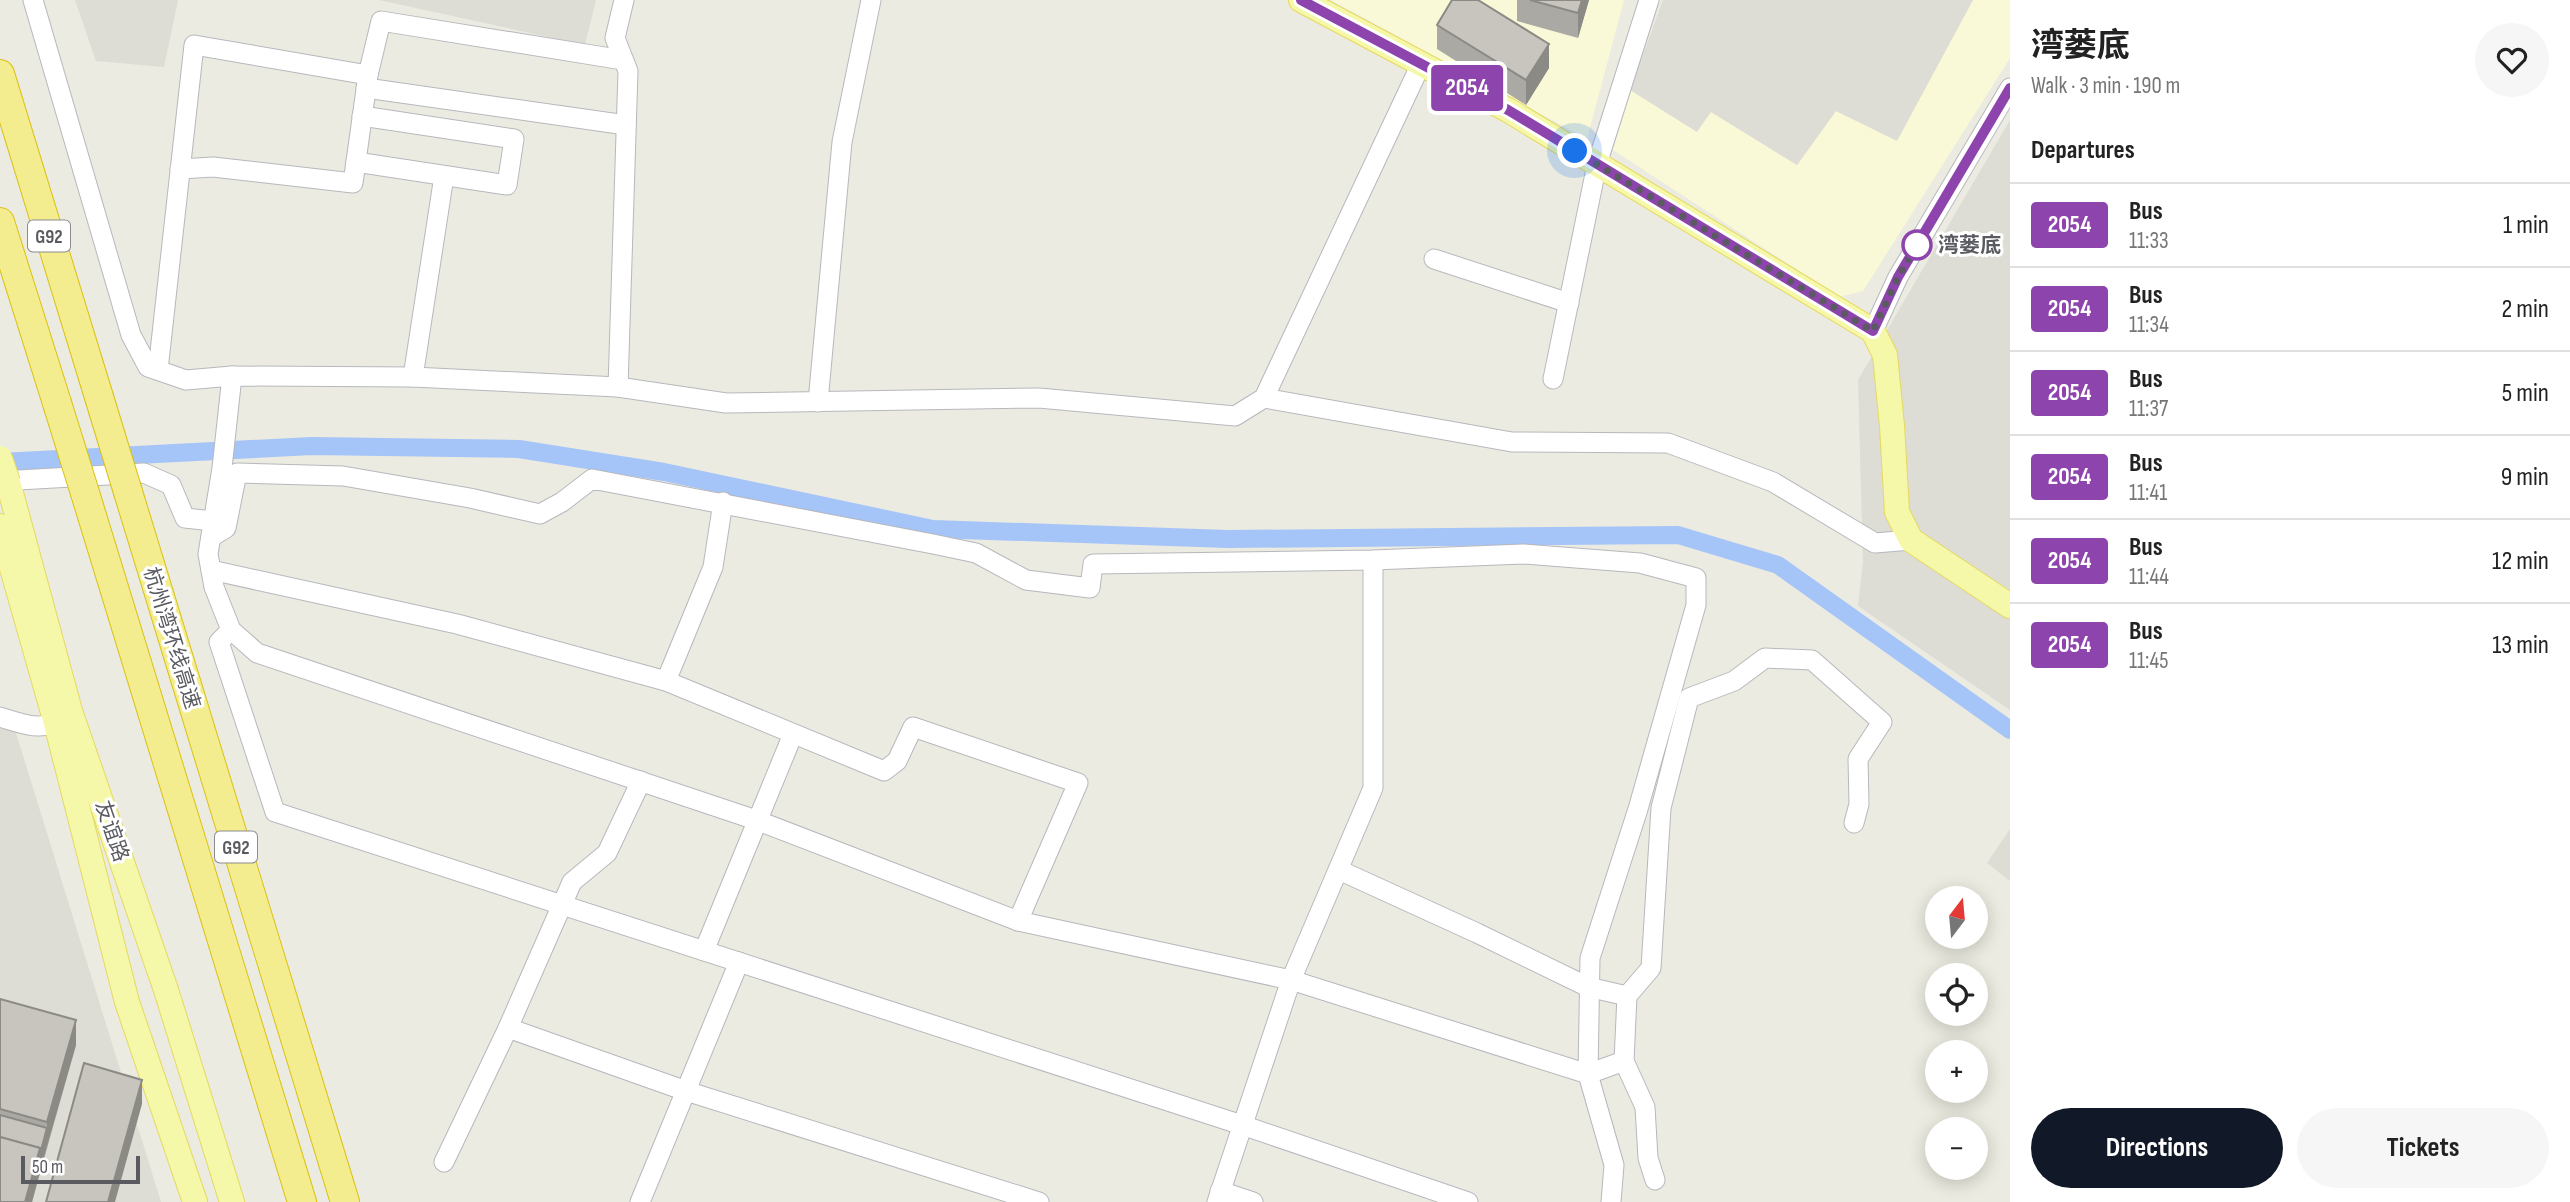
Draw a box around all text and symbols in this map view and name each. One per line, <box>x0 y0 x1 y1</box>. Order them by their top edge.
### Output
button: heart <box>2475 23 2549 97</box>
text: 湾蒌底 <box>2031 26 2130 66</box>
line badge: 2054 <box>1418 65 1516 111</box>
text: Walk · 3 min · 190 m <box>2031 72 2180 100</box>
text: 2054 <box>1445 73 1489 102</box>
your location <box>1557 133 1592 168</box>
text: Departures <box>2031 135 2135 166</box>
text: Bus <box>2129 196 2163 227</box>
text: 2054 <box>2048 210 2091 239</box>
text: 1 min <box>2503 210 2549 241</box>
road number: G92 <box>28 220 70 252</box>
text: 11:33 <box>2129 227 2169 255</box>
marker: 湾蒌底 <box>1902 230 1932 260</box>
place label: 湾蒌底 <box>1938 233 2001 258</box>
text: Bus <box>2129 280 2163 311</box>
text: 2054 <box>2048 294 2091 323</box>
text: 2 min <box>2501 294 2549 325</box>
text: 11:34 <box>2129 311 2169 339</box>
text: Bus <box>2129 364 2163 395</box>
text: 2054 <box>2048 378 2091 407</box>
text: 5 min <box>2502 378 2549 409</box>
text: 11:37 <box>2129 395 2168 423</box>
text: Bus <box>2129 448 2163 479</box>
text: 2054 <box>2048 462 2091 491</box>
text: 9 min <box>2501 462 2549 493</box>
text: 11:41 <box>2129 479 2167 507</box>
text: Bus <box>2129 532 2163 563</box>
text: 2054 <box>2048 546 2091 575</box>
text: 12 min <box>2492 546 2549 577</box>
text: 11:44 <box>2129 563 2169 591</box>
street label: 杭州湾环线高速 <box>138 564 205 712</box>
text: Bus <box>2129 616 2163 647</box>
text: 2054 <box>2048 630 2091 659</box>
text: 13 min <box>2492 630 2549 661</box>
text: 11:45 <box>2129 647 2168 675</box>
street label: 友谊路 <box>89 797 134 865</box>
road number: G92 <box>215 832 257 862</box>
north arrow <box>1925 886 1988 948</box>
map controls <box>1925 886 1988 1180</box>
button: locate <box>1925 963 1988 1026</box>
button: + <box>1925 1040 1988 1103</box>
button: Directions <box>2031 1108 2283 1188</box>
button: Tickets <box>2297 1108 2549 1188</box>
button: − <box>1925 1117 1988 1180</box>
scale bar <box>21 1153 140 1185</box>
text: 50 m <box>32 1156 63 1179</box>

